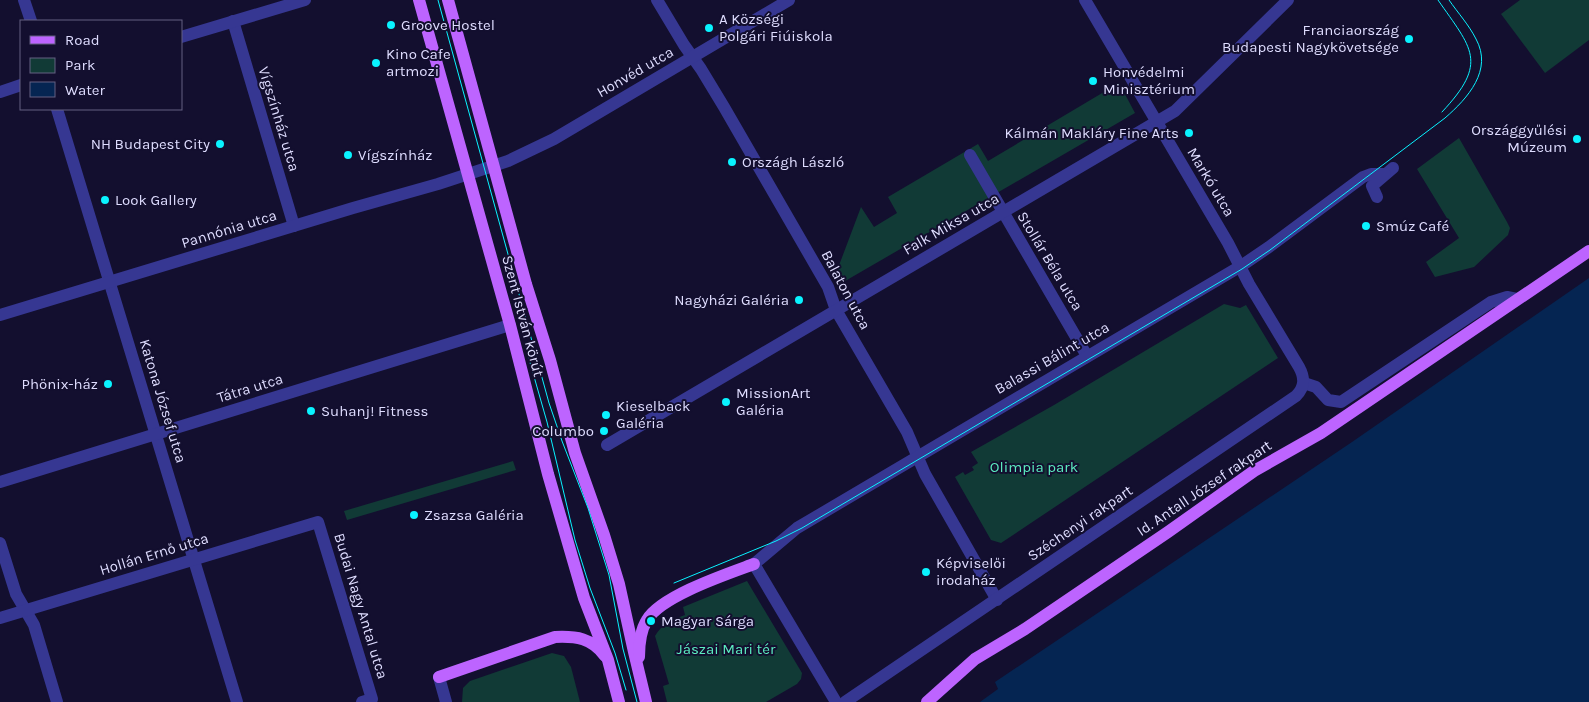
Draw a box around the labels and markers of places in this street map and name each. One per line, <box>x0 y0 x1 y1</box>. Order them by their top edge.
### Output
place label: A Községi Polgári Fiúiskola <box>719 10 833 45</box>
place label: Groove Hostel <box>401 16 495 34</box>
marker: Groove Hostel <box>385 19 397 31</box>
place label: Franciaország Budapesti Nagykövetsége <box>1222 21 1400 56</box>
marker: A Községi Polgári Fiúiskola <box>703 22 715 34</box>
marker: Franciaország Budapesti Nagykövetsége <box>1403 33 1415 45</box>
place label: Kino Cafe artmozi <box>386 45 451 80</box>
marker: Kino Cafe artmozi <box>370 57 382 69</box>
place label: Honvédelmi Minisztérium <box>1103 63 1195 98</box>
marker: Honvédelmi Minisztérium <box>1087 75 1099 87</box>
place label: Országgyűlési Múzeum <box>1471 121 1567 156</box>
place label: Kálmán Makláry Fine Arts <box>1004 124 1179 142</box>
marker: Kálmán Makláry Fine Arts <box>1183 127 1195 139</box>
marker: Országgyűlési Múzeum <box>1571 133 1583 145</box>
place label: NH Budapest City <box>91 135 210 153</box>
marker: NH Budapest City <box>214 138 226 150</box>
place label: Vígszínház <box>358 146 432 164</box>
marker: Vígszínház <box>342 149 354 161</box>
place label: Országh László <box>742 153 844 171</box>
marker: Országh László <box>726 156 738 168</box>
place label: Look Gallery <box>115 191 197 209</box>
marker: Look Gallery <box>99 194 111 206</box>
place label: Smúz Café <box>1376 217 1449 235</box>
marker: Smúz Café <box>1360 220 1372 232</box>
place label: Nagyházi Galéria <box>674 291 789 309</box>
marker: Nagyházi Galéria <box>793 294 805 306</box>
place label: Phönix-ház <box>22 375 98 393</box>
marker: Phönix-ház <box>102 378 114 390</box>
place label: MissionArt Galéria <box>736 384 811 419</box>
marker: MissionArt Galéria <box>720 396 732 408</box>
place label: Kieselback Galéria <box>616 397 690 432</box>
place label: Suhanj! Fitness <box>321 402 428 420</box>
marker: Suhanj! Fitness <box>305 405 317 417</box>
marker: Kieselback Galéria <box>600 409 612 421</box>
place label: Columbo <box>532 422 594 440</box>
marker: Columbo <box>598 425 610 437</box>
place label: Zsazsa Galéria <box>424 506 524 524</box>
marker: Zsazsa Galéria <box>408 509 420 521</box>
place label: Képviselői irodaház <box>936 554 1006 589</box>
marker: Képviselői irodaház <box>920 566 932 578</box>
place label: Magyar Sárga <box>661 612 754 630</box>
marker: Magyar Sárga <box>645 615 657 627</box>

